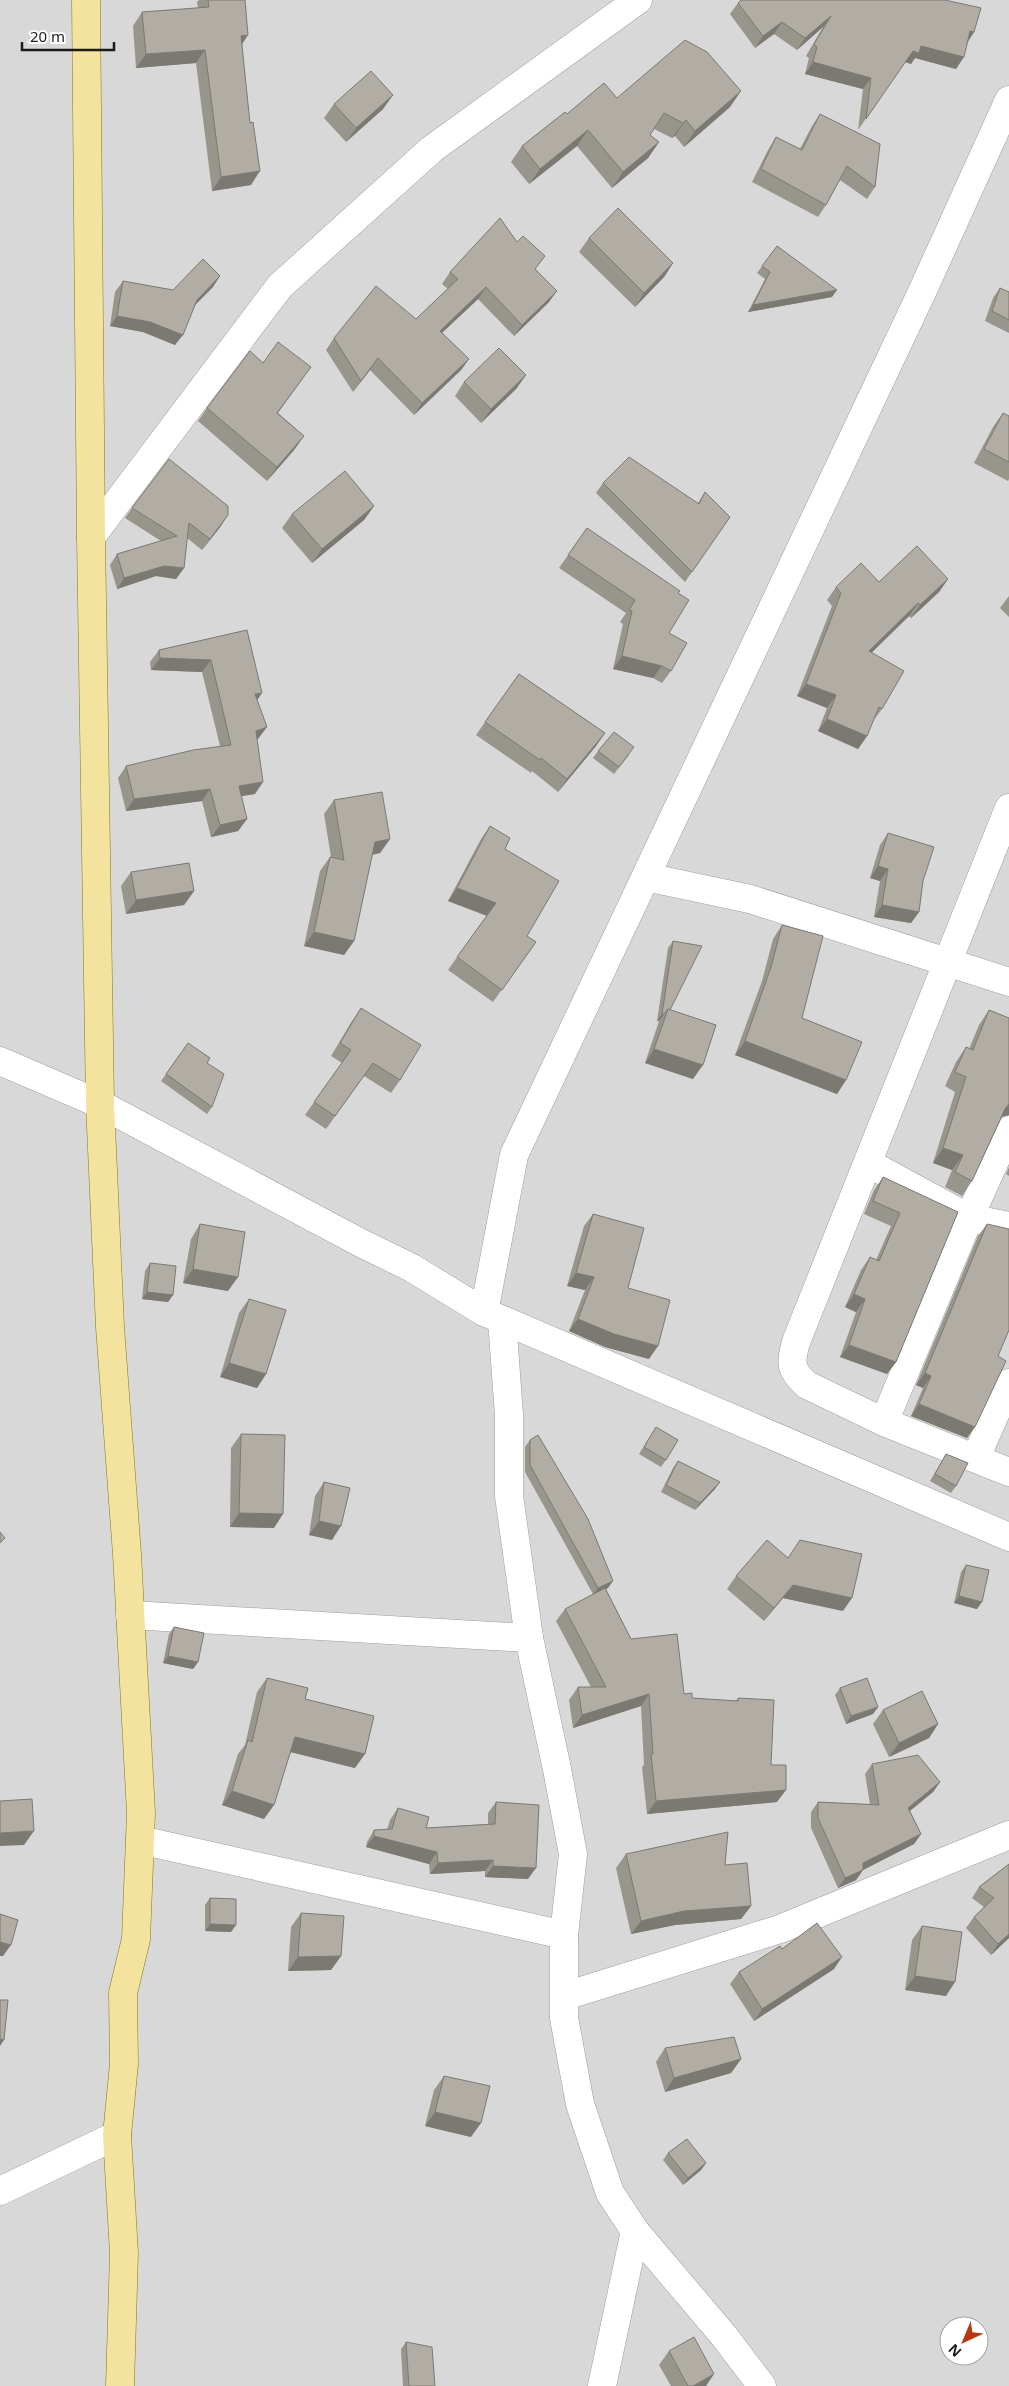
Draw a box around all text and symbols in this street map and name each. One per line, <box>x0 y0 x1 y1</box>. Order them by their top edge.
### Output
scale bar <box>22 20 115 52</box>
text: 20 m <box>30 26 65 46</box>
north arrow <box>939 2316 989 2366</box>
text: N <box>944 2340 965 2362</box>

